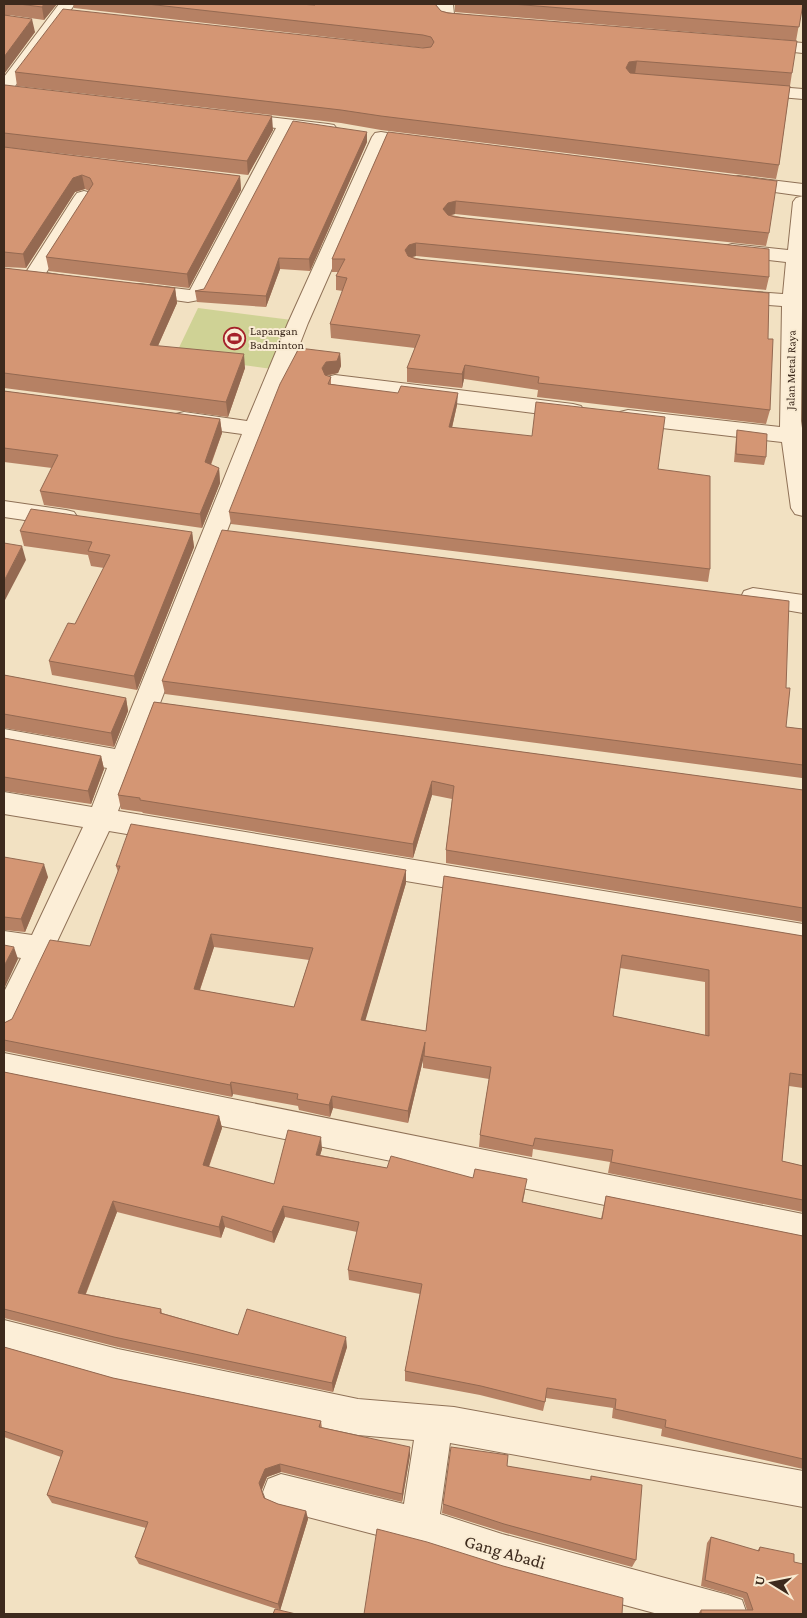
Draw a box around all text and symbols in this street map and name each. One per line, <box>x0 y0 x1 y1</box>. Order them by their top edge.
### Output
place label: Lapangan Badminton <box>250 324 305 352</box>
sports icon: Lapangan Badminton <box>222 326 246 350</box>
street label: Jalan Metal Raya <box>783 330 799 411</box>
street label: Gang Abadi <box>462 1531 548 1573</box>
north arrow <box>747 1558 797 1608</box>
text: U <box>750 1574 768 1587</box>

